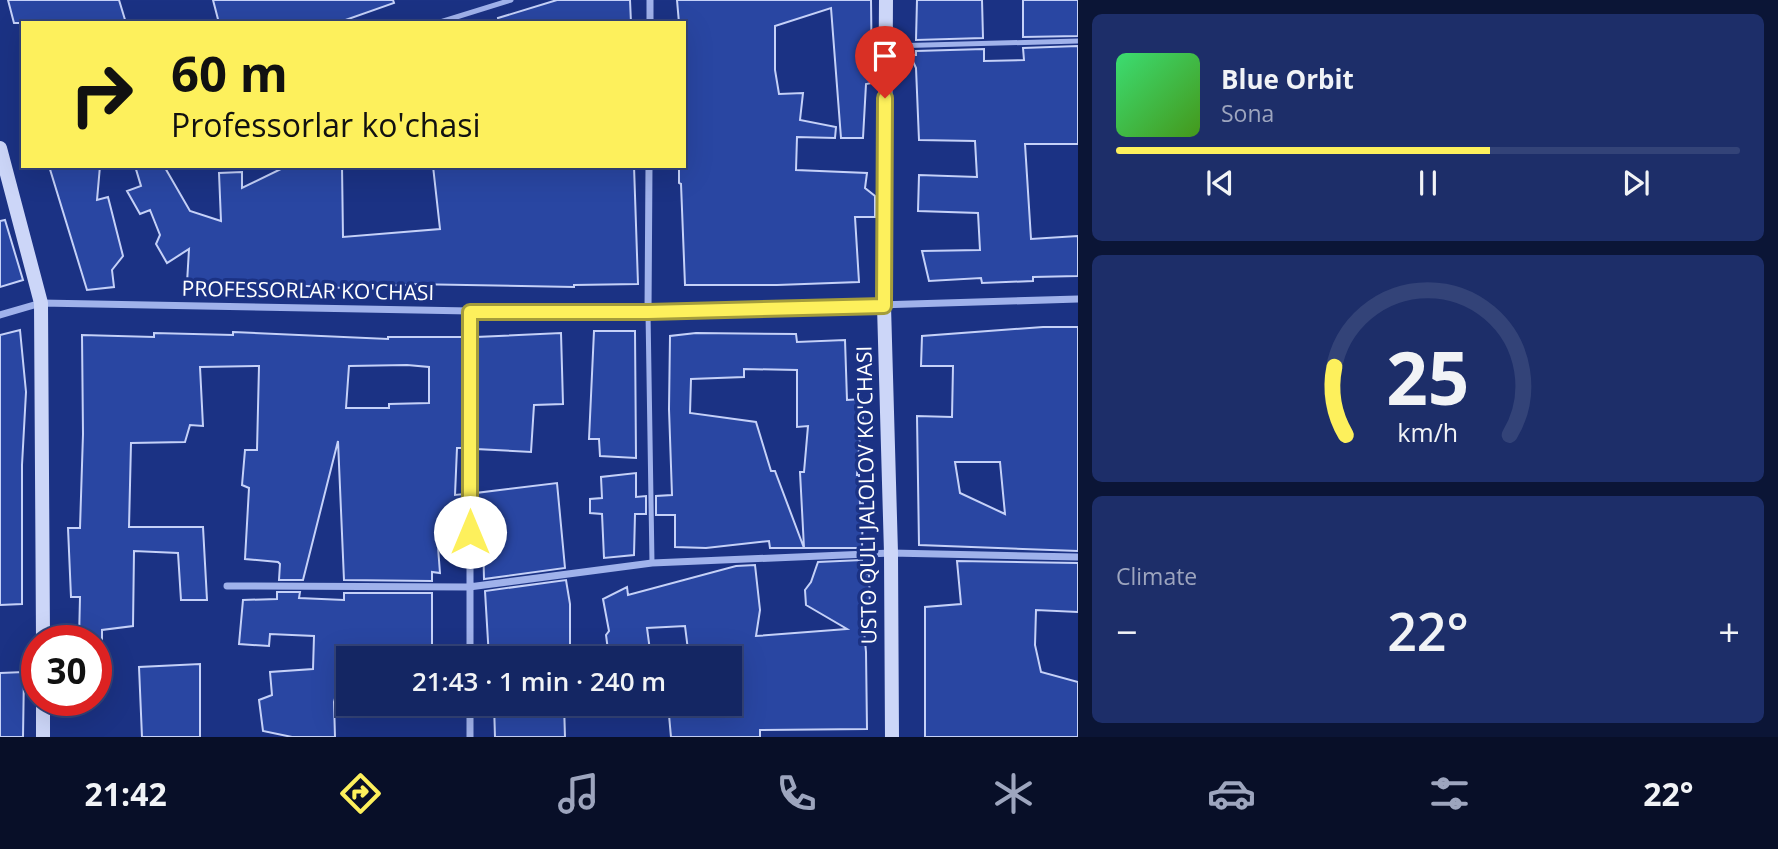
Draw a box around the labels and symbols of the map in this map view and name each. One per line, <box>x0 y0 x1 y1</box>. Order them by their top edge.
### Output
pin <box>855 26 915 98</box>
street label: PROFESSORLAR KO'CHASI <box>181 274 435 306</box>
street label: USTO QULI JALOLOV KO'CHASI <box>849 345 883 645</box>
position arrow <box>433 495 507 569</box>
speed limit sign: 30 <box>21 625 112 716</box>

